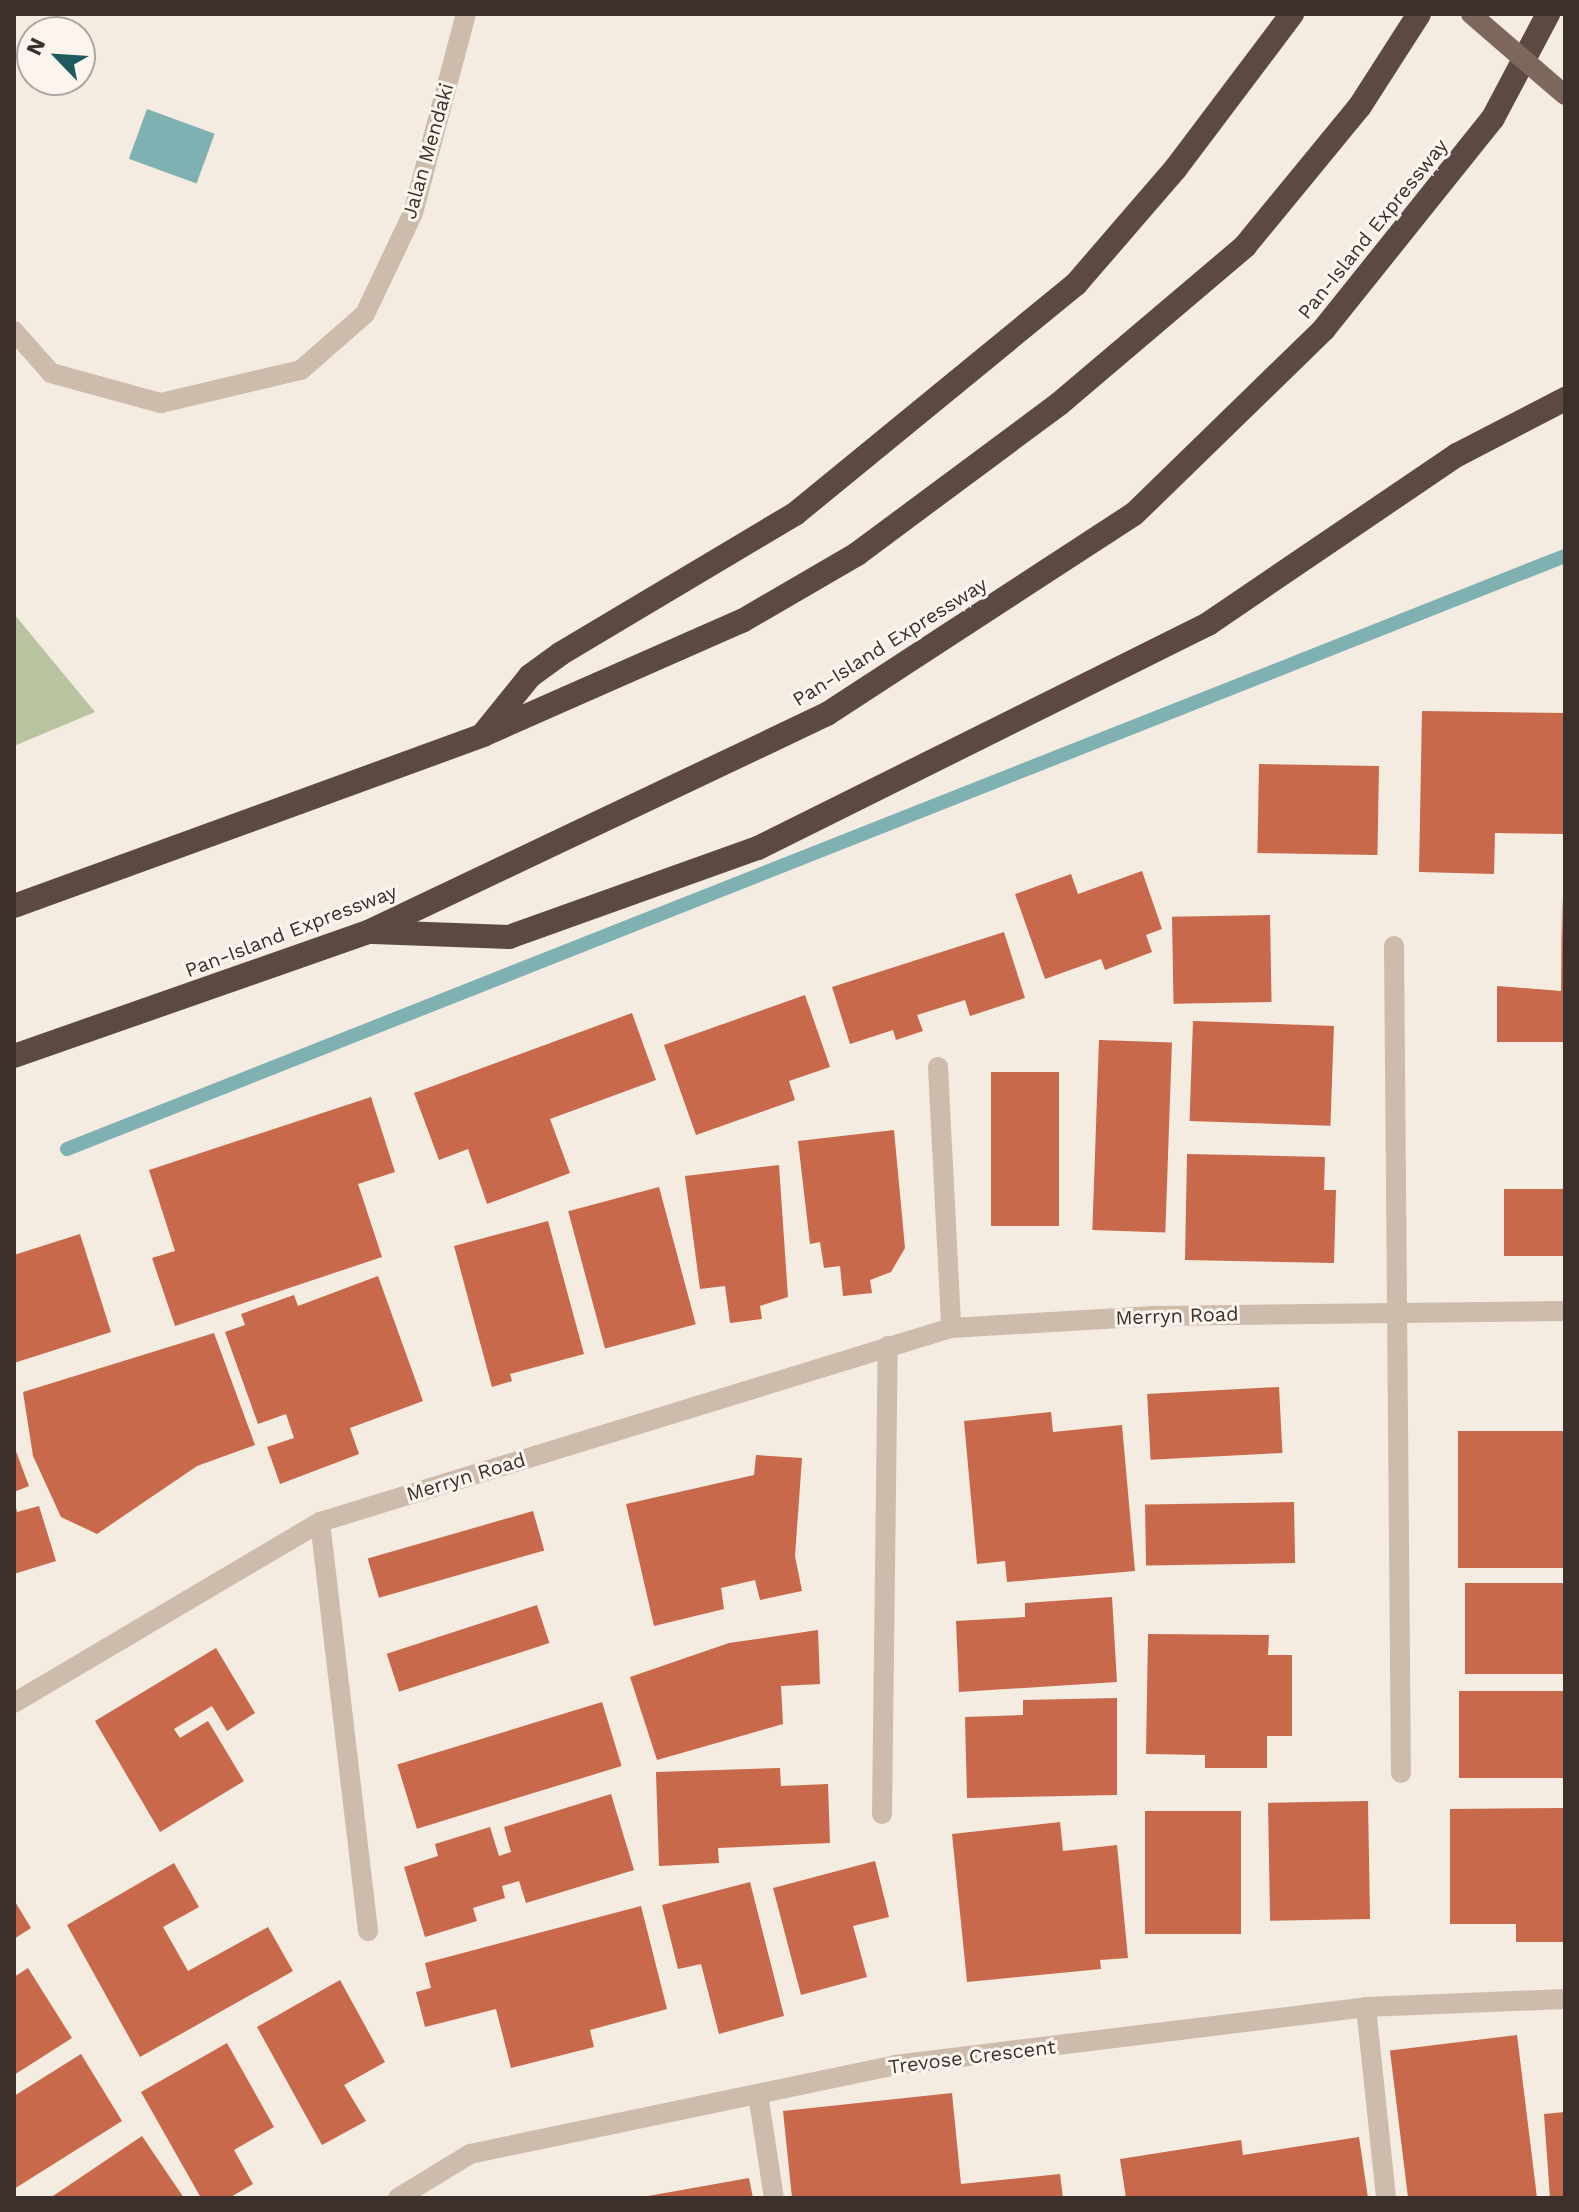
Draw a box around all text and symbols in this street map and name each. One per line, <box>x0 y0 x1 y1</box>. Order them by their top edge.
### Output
north arrow <box>16 16 96 96</box>
text: N <box>21 34 50 59</box>
street label: Jalan Mendaki <box>397 80 459 222</box>
street label: Pan-Island Expressway <box>1293 134 1453 324</box>
street label: Pan-Island Expressway <box>788 572 992 712</box>
street label: Pan-Island Expressway <box>182 879 400 983</box>
street label: Merryn Road <box>1115 1302 1239 1330</box>
street label: Merryn Road <box>404 1448 528 1506</box>
street label: Trevose Crescent <box>887 2035 1057 2079</box>

